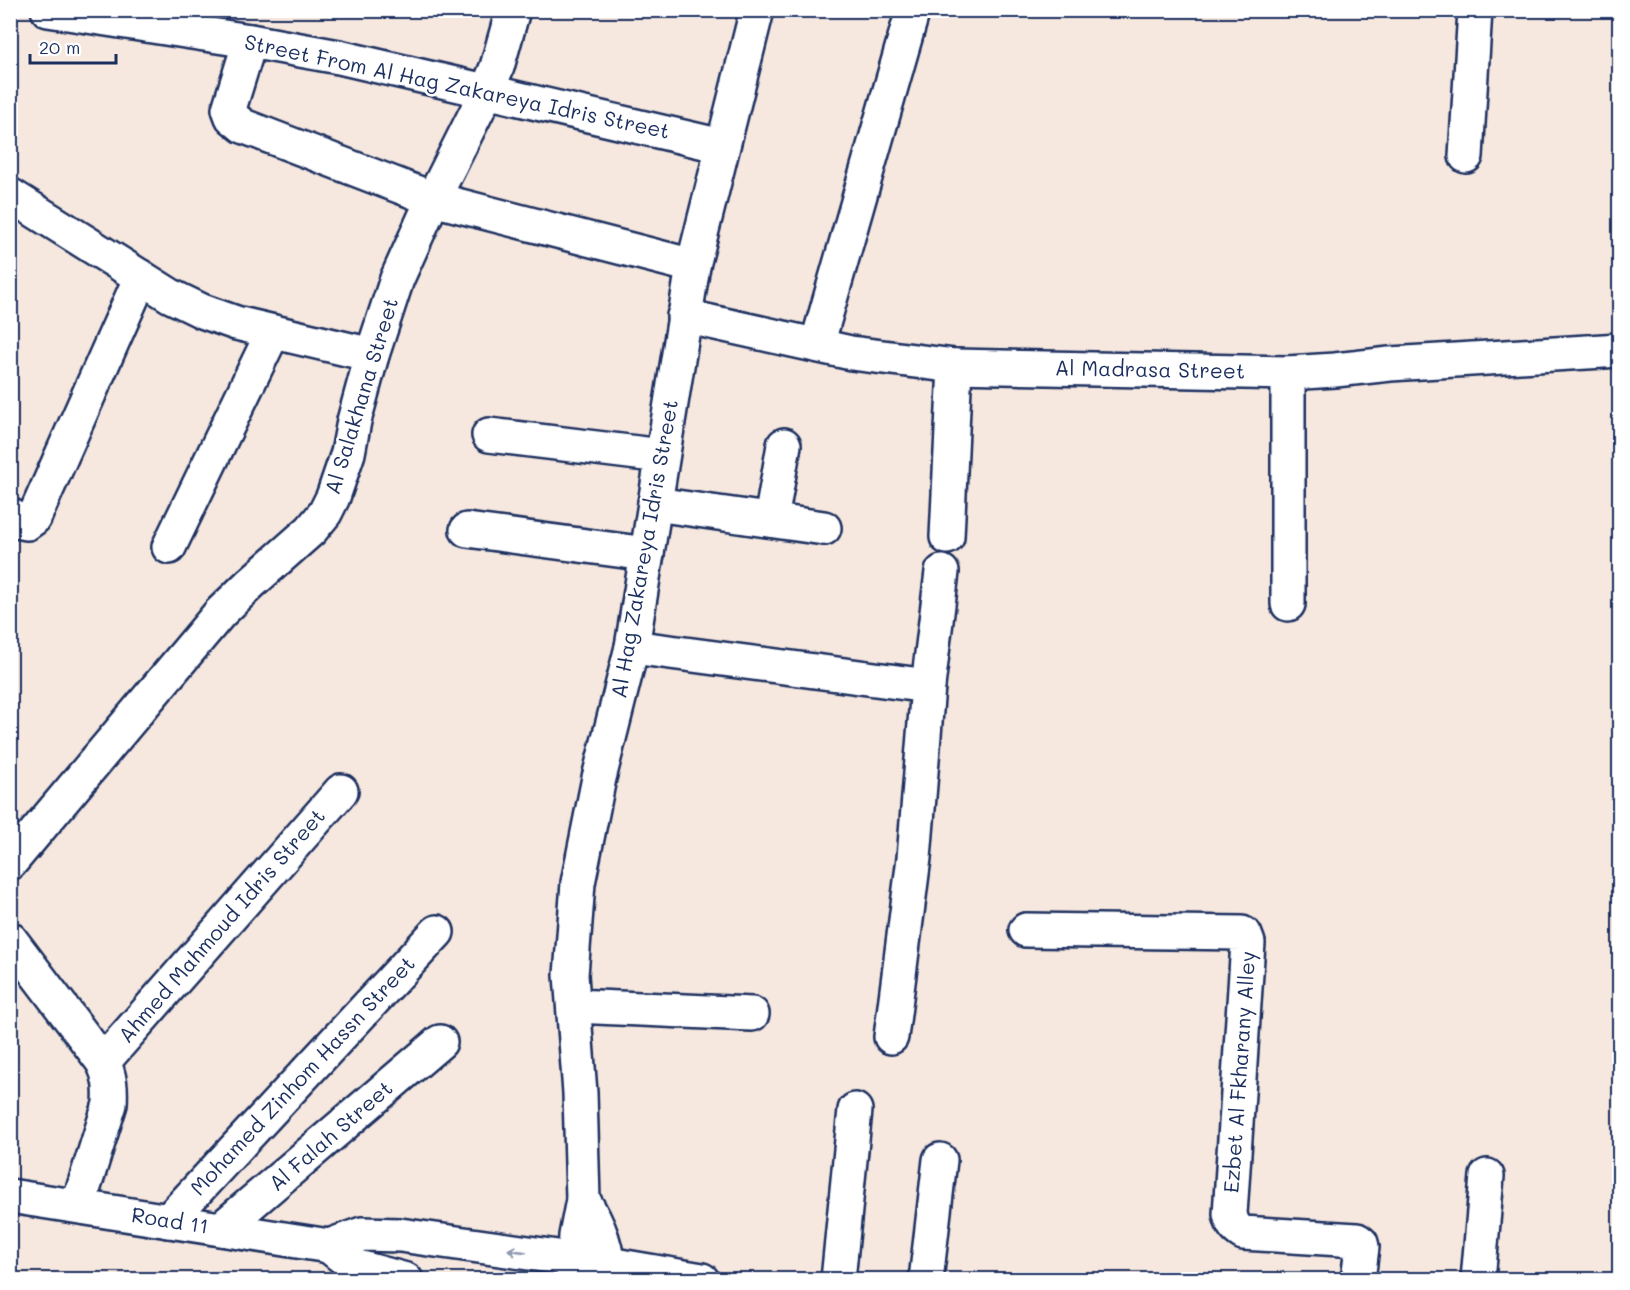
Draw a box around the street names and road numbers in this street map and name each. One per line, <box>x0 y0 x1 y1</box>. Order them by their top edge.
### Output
street label: Street From Al Hag Zakareya Idris Street <box>242 27 672 144</box>
street label: Al Salakhana Street <box>318 294 403 497</box>
street label: Al Madrasa Street <box>1055 353 1245 384</box>
street label: Al Hag Zakareya Idris Street <box>604 397 683 700</box>
street label: Ahmed Mahmoud Idris Street <box>112 802 330 1048</box>
street label: Mohamed Zinhom Hassn Street <box>184 950 420 1200</box>
street label: Ezbet Al Fkharany Alley <box>1217 950 1260 1194</box>
street label: Al Falah Street <box>263 1074 397 1196</box>
street label: Road 11 <box>130 1200 211 1239</box>

